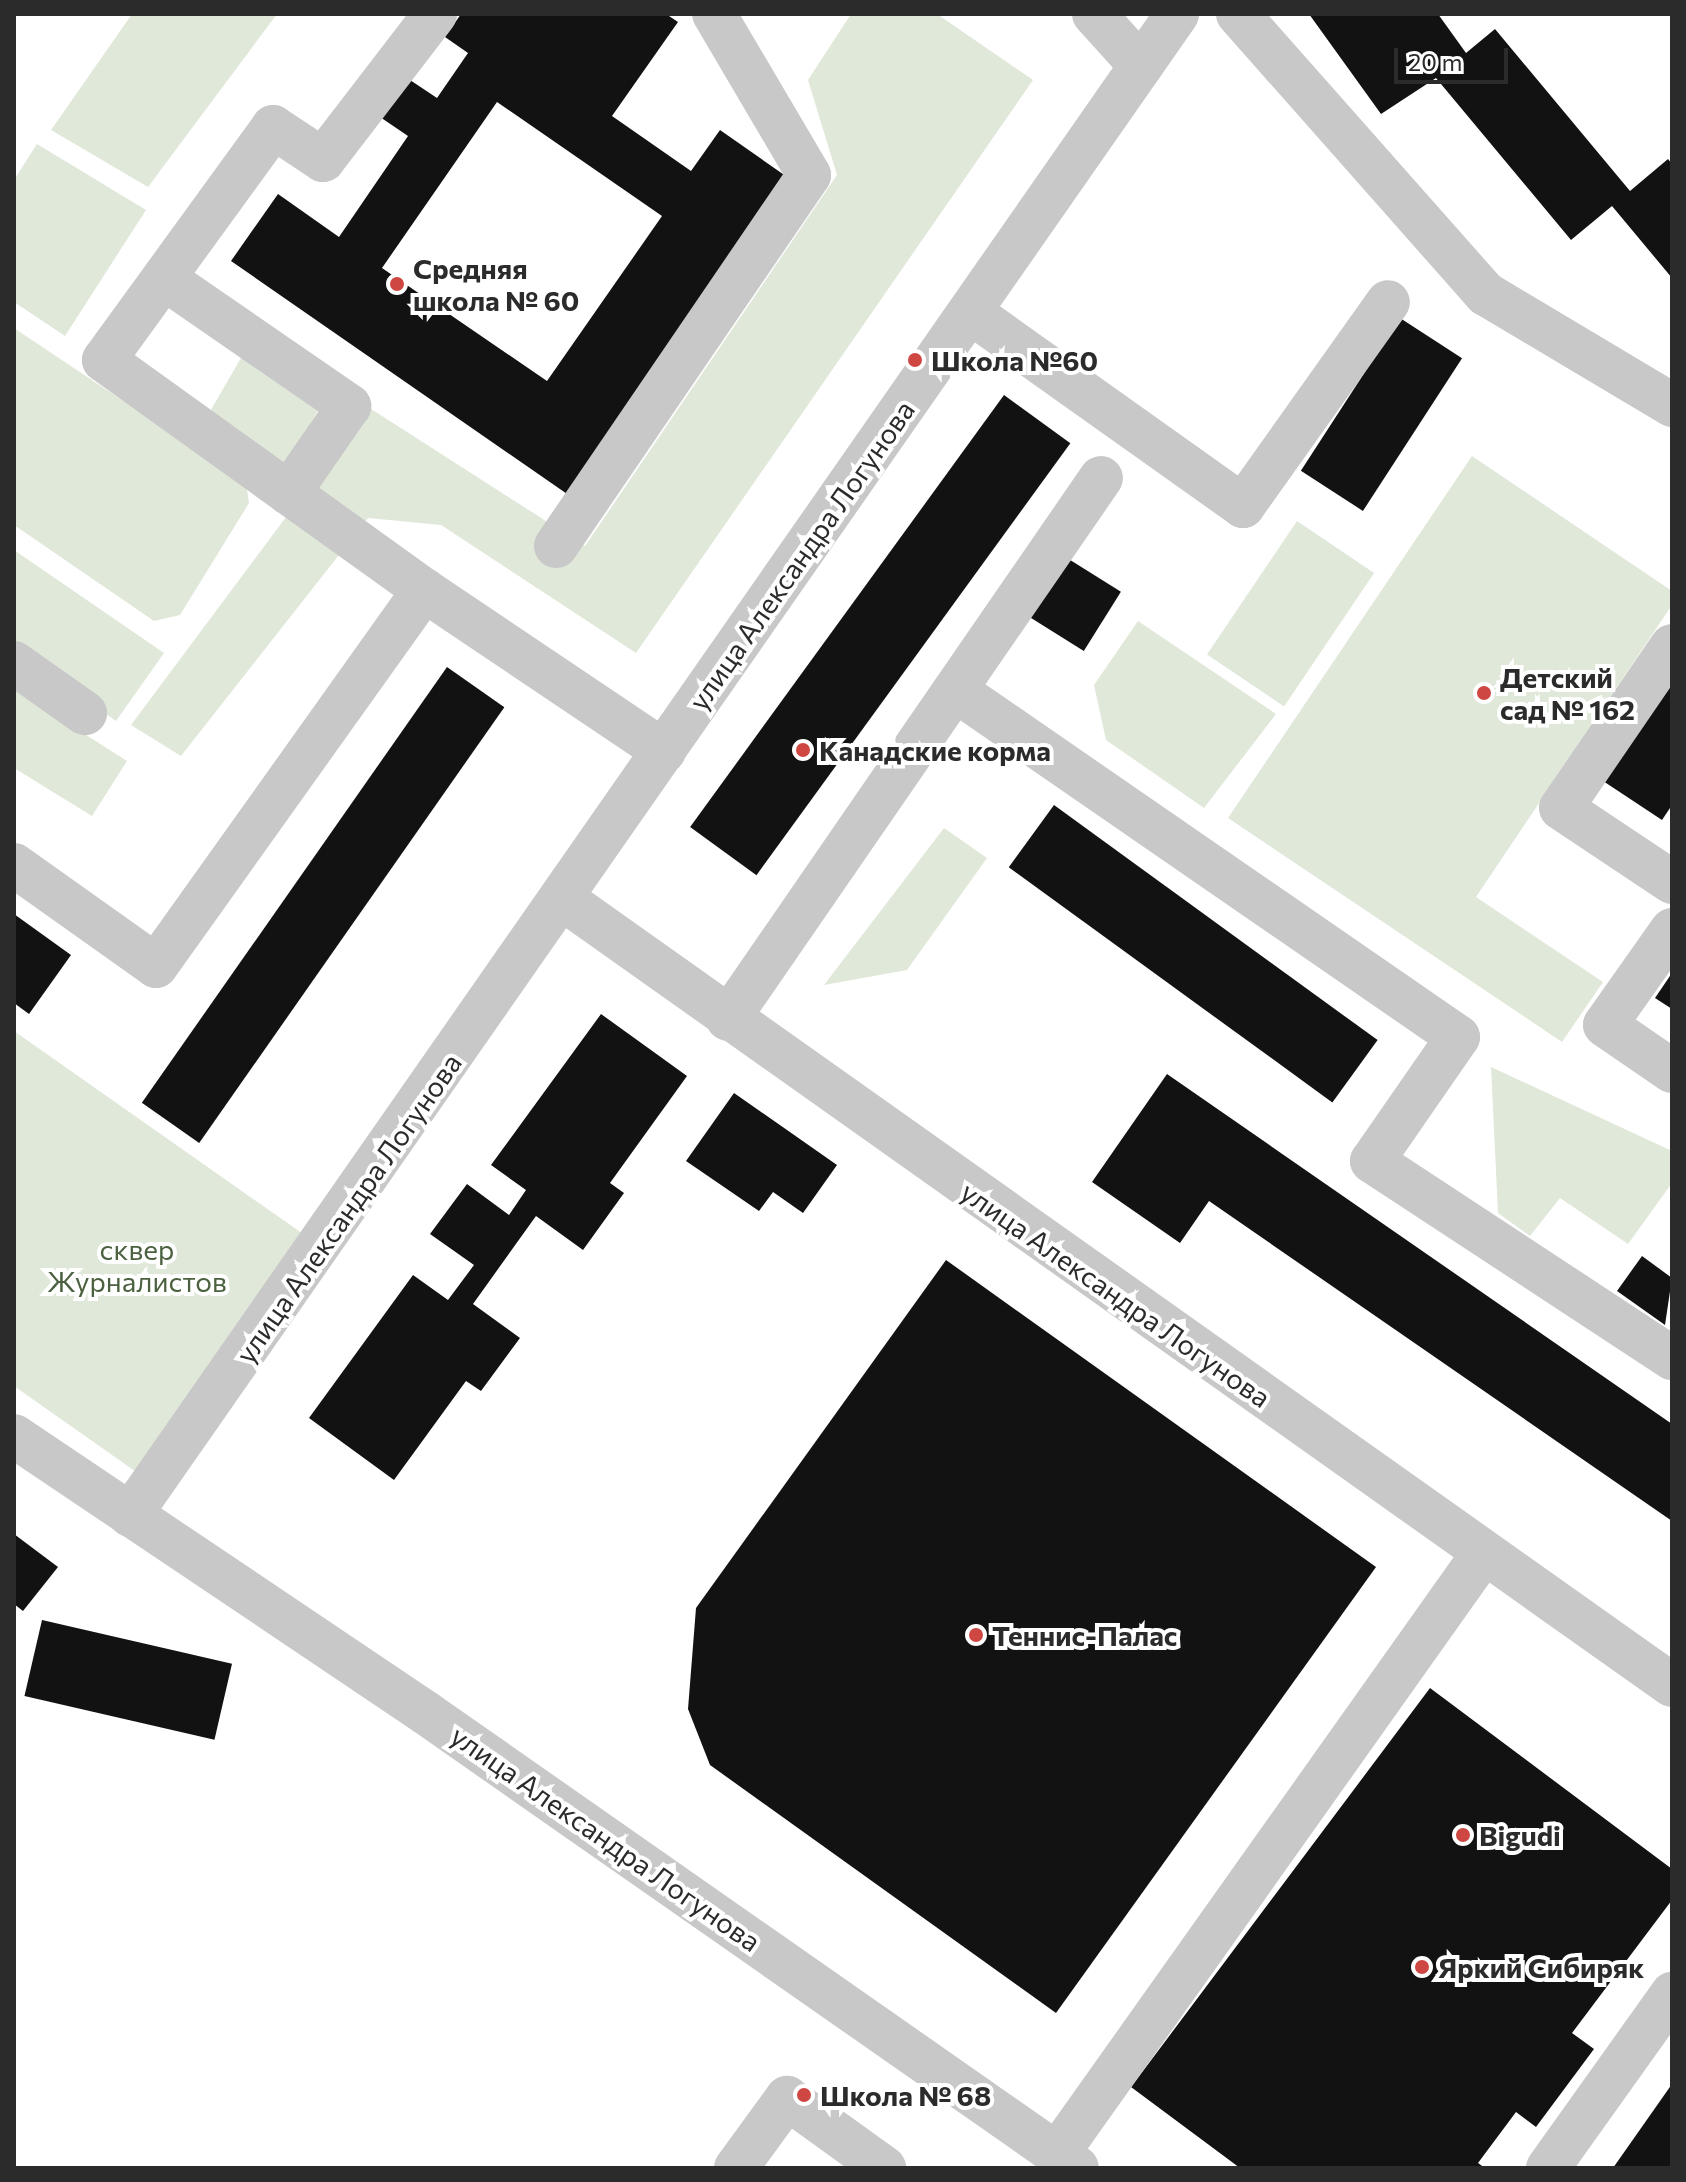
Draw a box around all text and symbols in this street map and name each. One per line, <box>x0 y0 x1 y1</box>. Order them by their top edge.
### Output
scale bar <box>1398 32 1512 82</box>
text: 20 m <box>1408 47 1462 76</box>
place label: Средняя школа № 60 <box>413 251 579 317</box>
marker: Средняя школа № 60 <box>388 275 406 293</box>
place label: Школа №60 <box>931 343 1098 377</box>
marker: Школа №60 <box>906 351 924 369</box>
street label: улица Александра Логунова <box>681 394 921 716</box>
place label: Детский сад № 162 <box>1500 660 1635 726</box>
marker: Детский сад № 162 <box>1475 684 1493 702</box>
place label: Канадские корма <box>819 733 1051 767</box>
marker: Канадские корма <box>794 741 812 759</box>
street label: улица Александра Логунова <box>228 1047 468 1369</box>
street label: улица Александра Логунова <box>955 1174 1277 1414</box>
park label: сквер Журналистов <box>47 1232 227 1298</box>
place label: Теннис-Палас <box>992 1618 1177 1652</box>
marker: Теннис-Палас <box>967 1626 985 1644</box>
street label: улица Александра Логунова <box>445 1718 767 1958</box>
place label: Bigudi <box>1479 1818 1561 1852</box>
marker: Bigudi <box>1454 1826 1472 1844</box>
place label: Яркий Сибиряк <box>1438 1950 1644 1984</box>
marker: Яркий Сибиряк <box>1413 1958 1431 1976</box>
place label: Школа № 68 <box>820 2078 991 2112</box>
marker: Школа № 68 <box>795 2086 813 2104</box>

